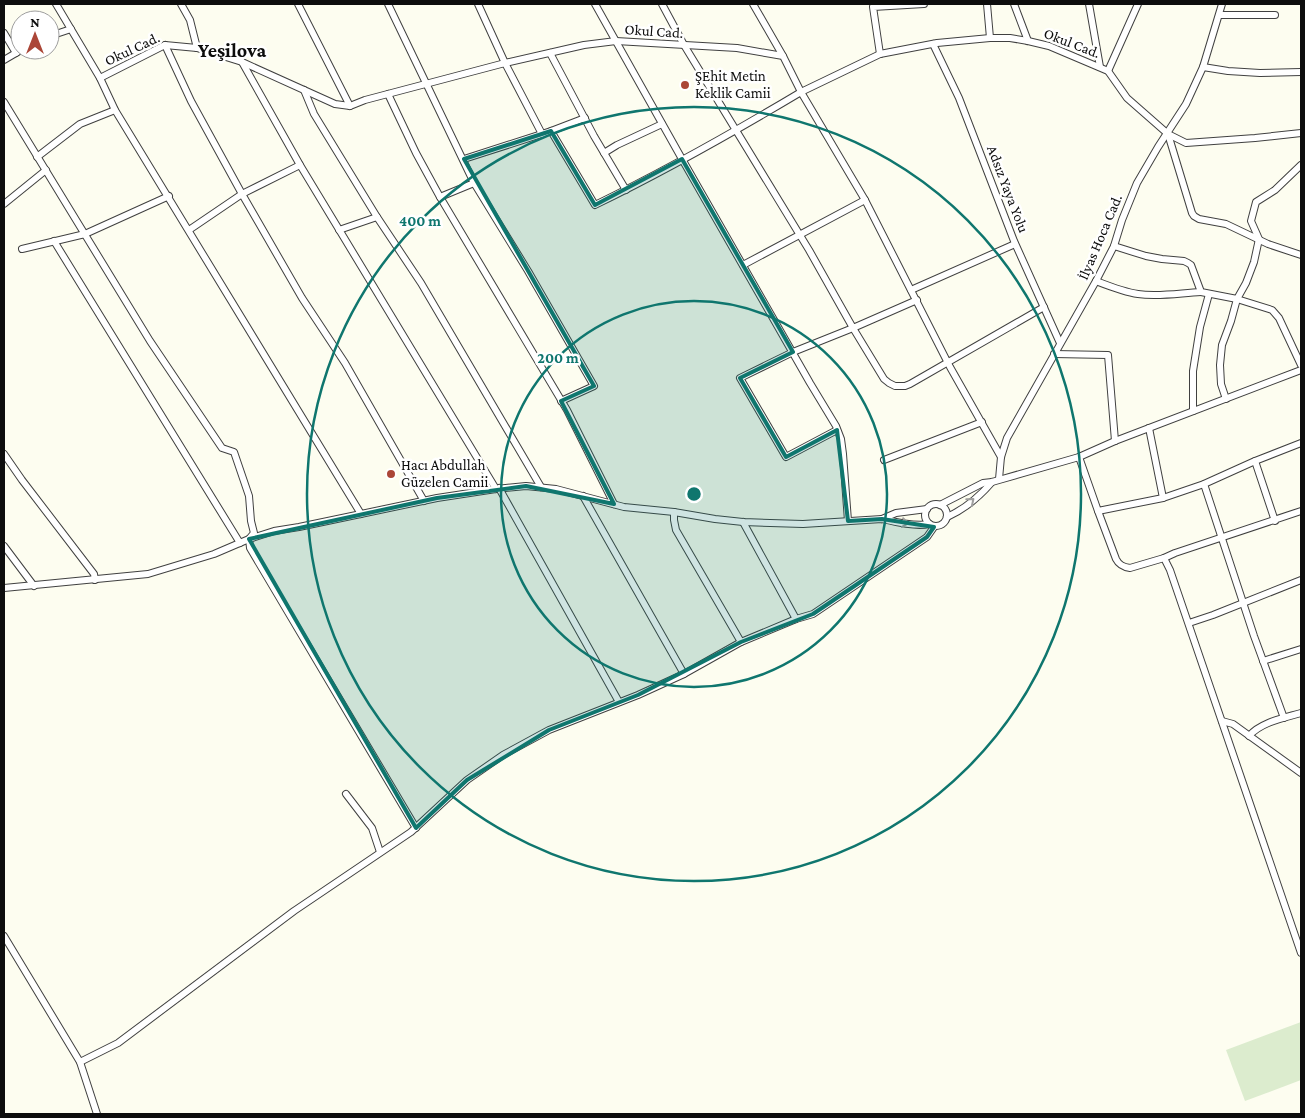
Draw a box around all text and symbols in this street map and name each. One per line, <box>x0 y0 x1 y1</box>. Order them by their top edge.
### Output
north arrow <box>10 10 60 60</box>
text: N <box>30 14 40 30</box>
street label: Okul Cad. <box>624 21 684 41</box>
street label: Okul Cad. <box>1042 25 1102 61</box>
street label: Okul Cad. <box>102 29 162 69</box>
district label: Yeşilova <box>198 39 266 61</box>
place label: ŞEhit Metin Keklik Camii <box>695 68 771 101</box>
marker: ŞEhit Metin Keklik Camii <box>679 79 691 91</box>
street label: Adsız Yaya Yolu <box>983 143 1032 235</box>
street label: İlyas Hoca Cad. <box>1075 192 1126 283</box>
text: 400 m <box>399 213 441 229</box>
text: 200 m <box>537 350 579 366</box>
place label: Hacı Abdullah Güzelen Camii <box>401 457 488 490</box>
marker: Hacı Abdullah Güzelen Camii <box>385 468 397 480</box>
centre of rings <box>685 485 703 503</box>
one-way arrow <box>966 498 975 507</box>
one-way arrow <box>902 517 910 528</box>

